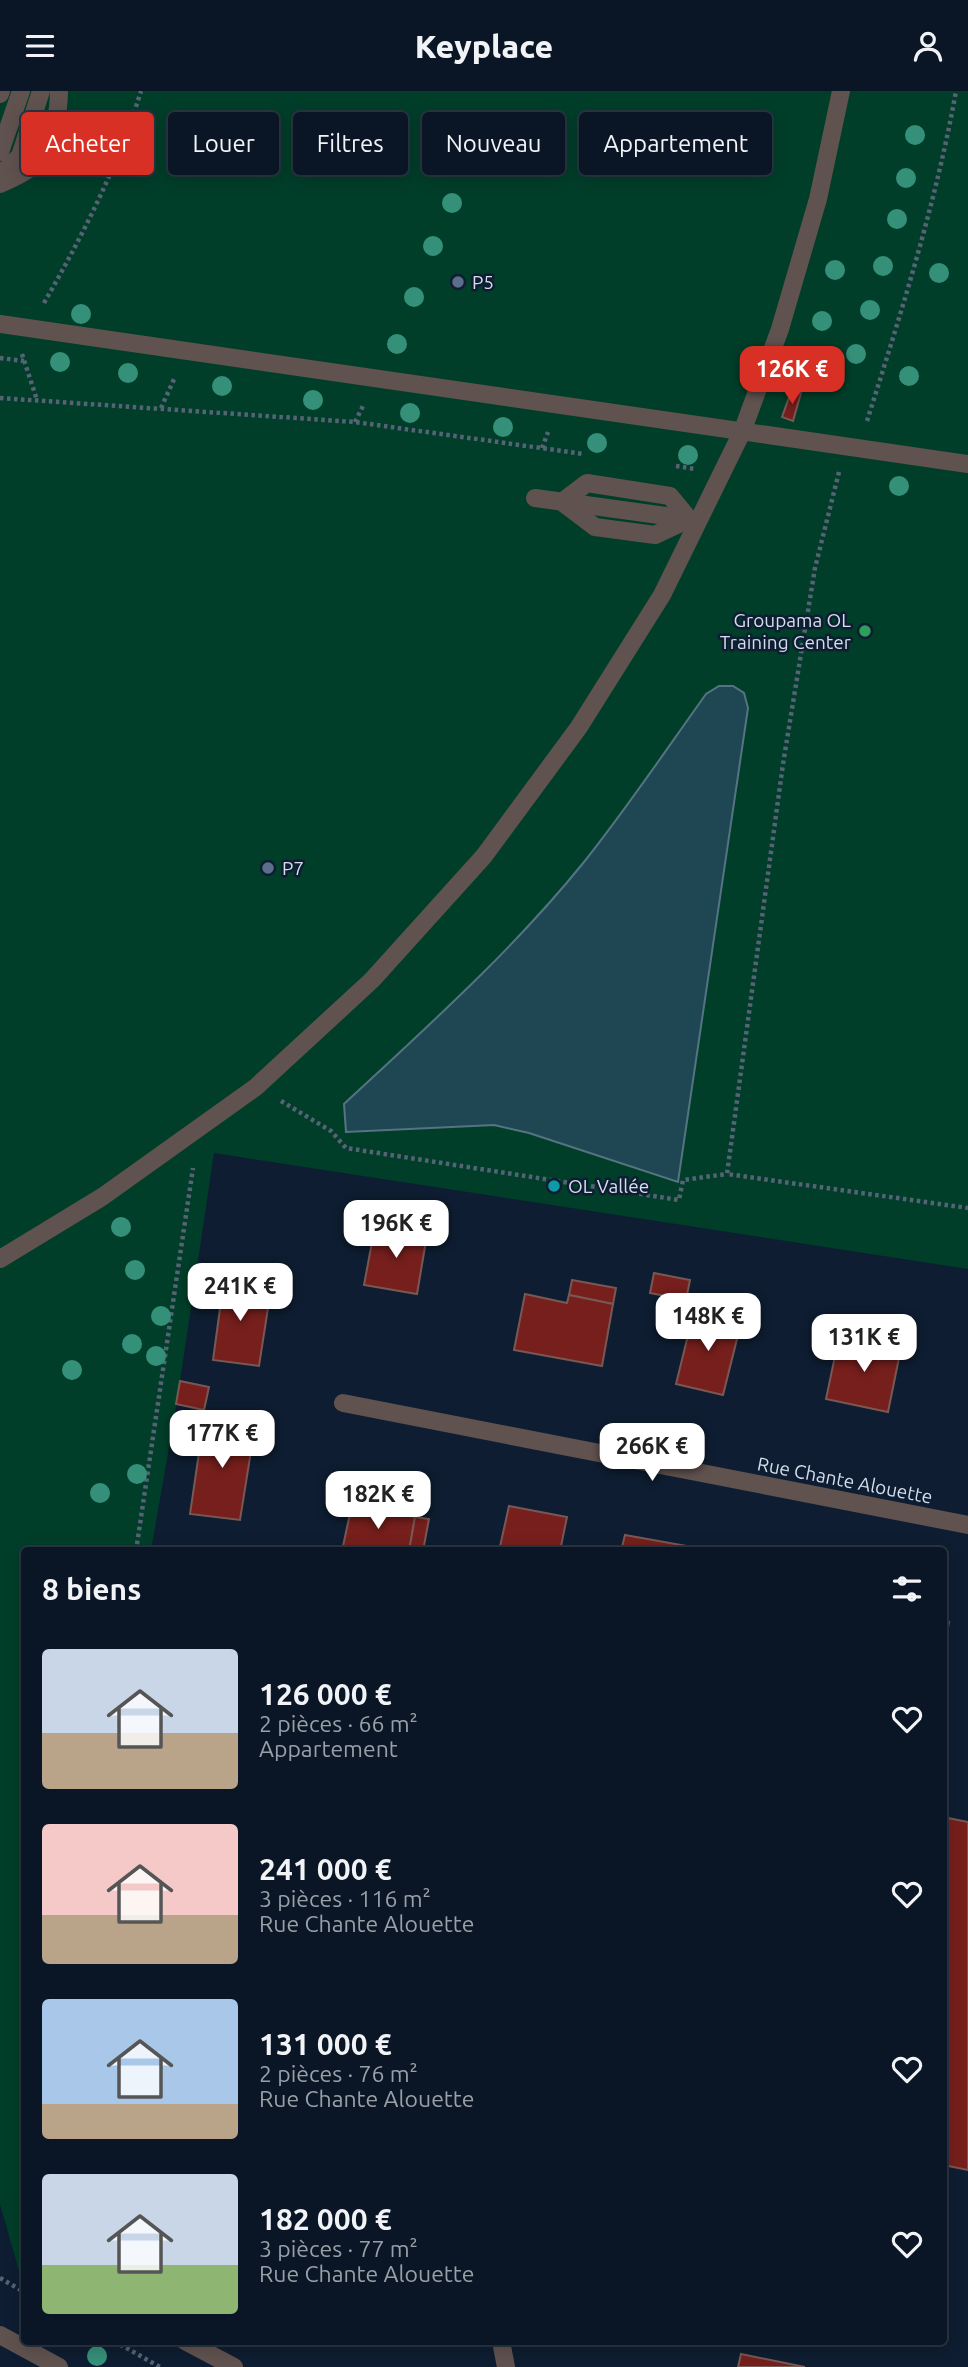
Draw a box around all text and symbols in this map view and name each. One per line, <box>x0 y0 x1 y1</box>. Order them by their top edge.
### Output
icon: menu <box>21 27 59 65</box>
icon: person <box>909 27 947 65</box>
text: Keyplace <box>415 28 553 64</box>
chip: Acheter <box>21 112 154 175</box>
chip: Louer <box>168 112 279 175</box>
chip: Filtres <box>293 112 408 175</box>
chip: Nouveau <box>422 112 565 175</box>
chip: Appartement <box>579 112 772 175</box>
place label: P5 <box>472 271 494 293</box>
marker: P5 <box>450 274 466 290</box>
pin: 126K € <box>735 347 849 406</box>
text: 126K € <box>756 356 828 381</box>
place label: Groupama OL Training Center <box>720 609 851 653</box>
marker: Groupama OL Training Center <box>857 623 873 639</box>
place label: P7 <box>282 857 304 879</box>
marker: P7 <box>260 860 276 876</box>
place label: OL Vallée <box>568 1175 649 1197</box>
marker: OL Vallée <box>546 1178 562 1194</box>
pin: 196K € <box>339 1201 453 1260</box>
text: 196K € <box>360 1210 432 1235</box>
pin: 241K € <box>183 1263 297 1323</box>
text: 241K € <box>204 1273 276 1298</box>
pin: 148K € <box>651 1293 765 1353</box>
text: 148K € <box>672 1303 744 1328</box>
pin: 131K € <box>807 1315 921 1374</box>
text: 131K € <box>828 1324 900 1349</box>
pin: 177K € <box>165 1411 279 1470</box>
text: 177K € <box>186 1420 258 1445</box>
pin: 266K € <box>595 1423 709 1483</box>
text: 266K € <box>616 1433 688 1458</box>
street label: Rue Chante Alouette <box>755 1452 935 1508</box>
pin: 182K € <box>321 1471 435 1531</box>
text: 182K € <box>342 1481 414 1506</box>
icon: filters <box>888 1570 926 1608</box>
text: 8 biens <box>42 1572 141 1606</box>
icon: home <box>98 1677 182 1761</box>
text: 126 000 € <box>259 1677 392 1711</box>
icon: heart <box>888 1700 926 1738</box>
text: 2 pièces · 66 m² <box>259 1711 418 1736</box>
text: Appartement <box>259 1736 398 1761</box>
icon: home <box>98 1852 182 1936</box>
text: 241 000 € <box>259 1852 392 1886</box>
icon: heart <box>888 1875 926 1913</box>
text: 3 pièces · 116 m² <box>259 1886 431 1911</box>
text: Rue Chante Alouette <box>259 1911 475 1936</box>
icon: home <box>98 2027 182 2111</box>
text: 131 000 € <box>259 2027 392 2061</box>
icon: heart <box>888 2050 926 2088</box>
text: 2 pièces · 76 m² <box>259 2061 418 2086</box>
text: Rue Chante Alouette <box>259 2086 475 2111</box>
icon: home <box>98 2202 182 2286</box>
text: 182 000 € <box>259 2202 392 2236</box>
icon: heart <box>888 2225 926 2263</box>
text: 3 pièces · 77 m² <box>259 2236 418 2261</box>
text: Rue Chante Alouette <box>259 2261 475 2286</box>

